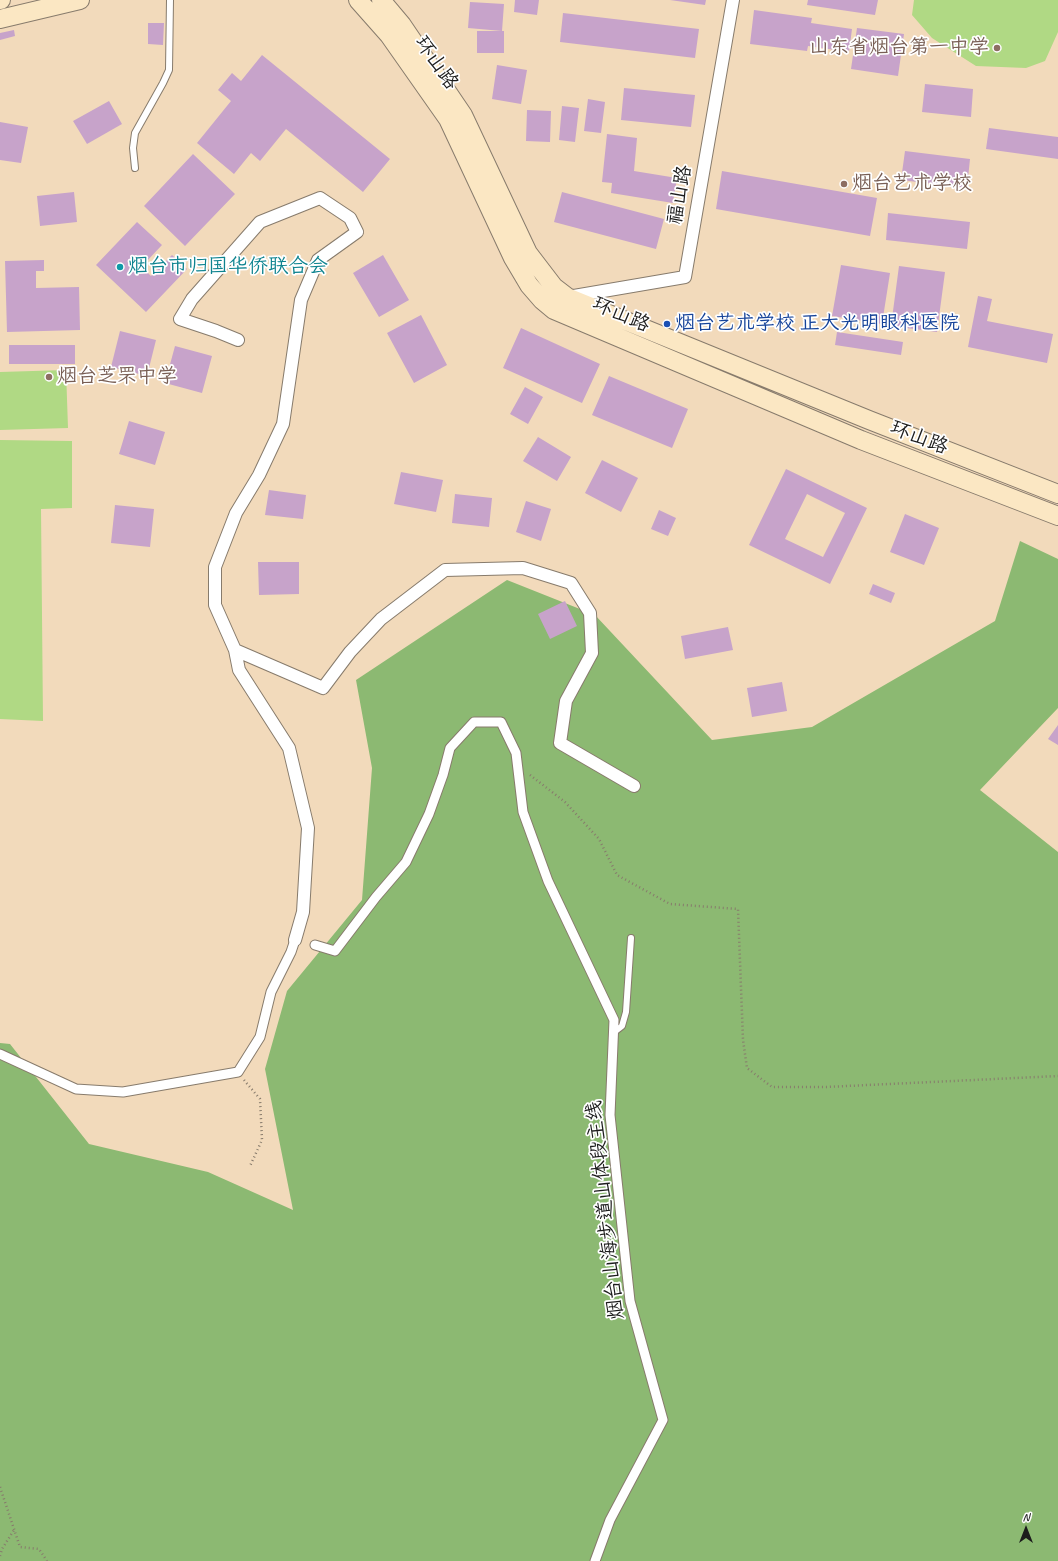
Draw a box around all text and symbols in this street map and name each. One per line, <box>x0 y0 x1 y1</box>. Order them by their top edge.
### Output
street label: 环山路 <box>409 32 463 94</box>
place label: 山东省烟台第一中学 <box>809 36 989 60</box>
marker: 山东省烟台第一中学 <box>992 43 1002 53</box>
street label: 福山路 <box>663 163 697 227</box>
place label: 烟台艺术学校 <box>852 172 972 196</box>
marker: 烟台艺术学校 <box>839 179 849 189</box>
place label: 烟台市归国华侨联合会 <box>128 255 328 279</box>
marker: 烟台市归国华侨联合会 <box>115 262 125 272</box>
street label: 环山路 <box>589 292 653 338</box>
place label: 烟台艺术学校 正大光明眼科医院 <box>675 312 960 336</box>
marker: 烟台艺术学校 正大光明眼科医院 <box>662 319 672 329</box>
place label: 烟台芝罘中学 <box>57 365 177 389</box>
marker: 烟台芝罘中学 <box>44 372 54 382</box>
street label: 环山路 <box>887 416 951 460</box>
street label: 烟台山海步道山体段主线 <box>583 1099 629 1321</box>
north arrow <box>1006 1509 1046 1549</box>
text: N <box>1023 1510 1029 1524</box>

